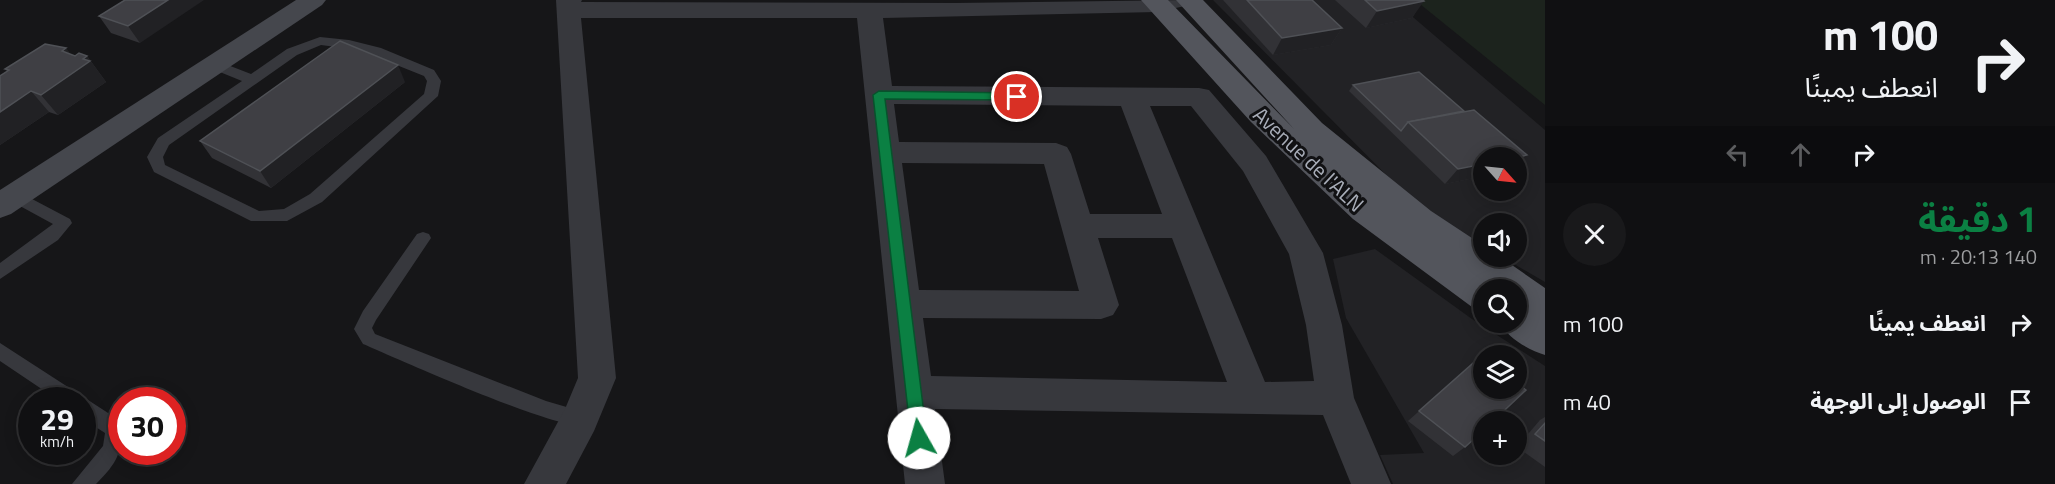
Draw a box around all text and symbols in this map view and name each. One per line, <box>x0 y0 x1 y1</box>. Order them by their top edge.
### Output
text: 100 m <box>1823 2 1938 66</box>
icon: right <box>1959 24 2037 102</box>
text: انعطف يمينًا <box>1805 66 1938 107</box>
pin <box>991 71 1042 122</box>
icon: arrive <box>1000 80 1033 113</box>
street label: Avenue de l'ALN <box>1246 99 1372 219</box>
icon: left <box>1721 138 1754 171</box>
icon: ahead <box>1784 138 1817 171</box>
icon: right <box>1847 138 1880 171</box>
north arrow <box>1473 147 1527 201</box>
map controls <box>1473 147 1527 465</box>
text: 1 دقيقة <box>1918 191 2037 246</box>
button: close <box>1563 203 1626 266</box>
button: sound <box>1473 213 1527 267</box>
text: 140 m · 20:13 <box>1920 241 2037 272</box>
button: search <box>1473 279 1527 333</box>
text: انعطف يمينًا <box>1869 306 1986 340</box>
text: 100 m <box>1563 307 1623 341</box>
icon: right <box>2004 308 2037 341</box>
button: layers <box>1473 345 1527 399</box>
text: الوصول إلى الوجهة <box>1810 384 1986 418</box>
text: 40 m <box>1563 385 1611 419</box>
icon: arrive <box>2004 386 2037 419</box>
speed limit sign: 30 <box>108 387 186 465</box>
text: 29 <box>40 396 74 442</box>
position arrow <box>887 406 951 470</box>
button: + <box>1473 411 1527 465</box>
text: km/h <box>40 430 74 453</box>

